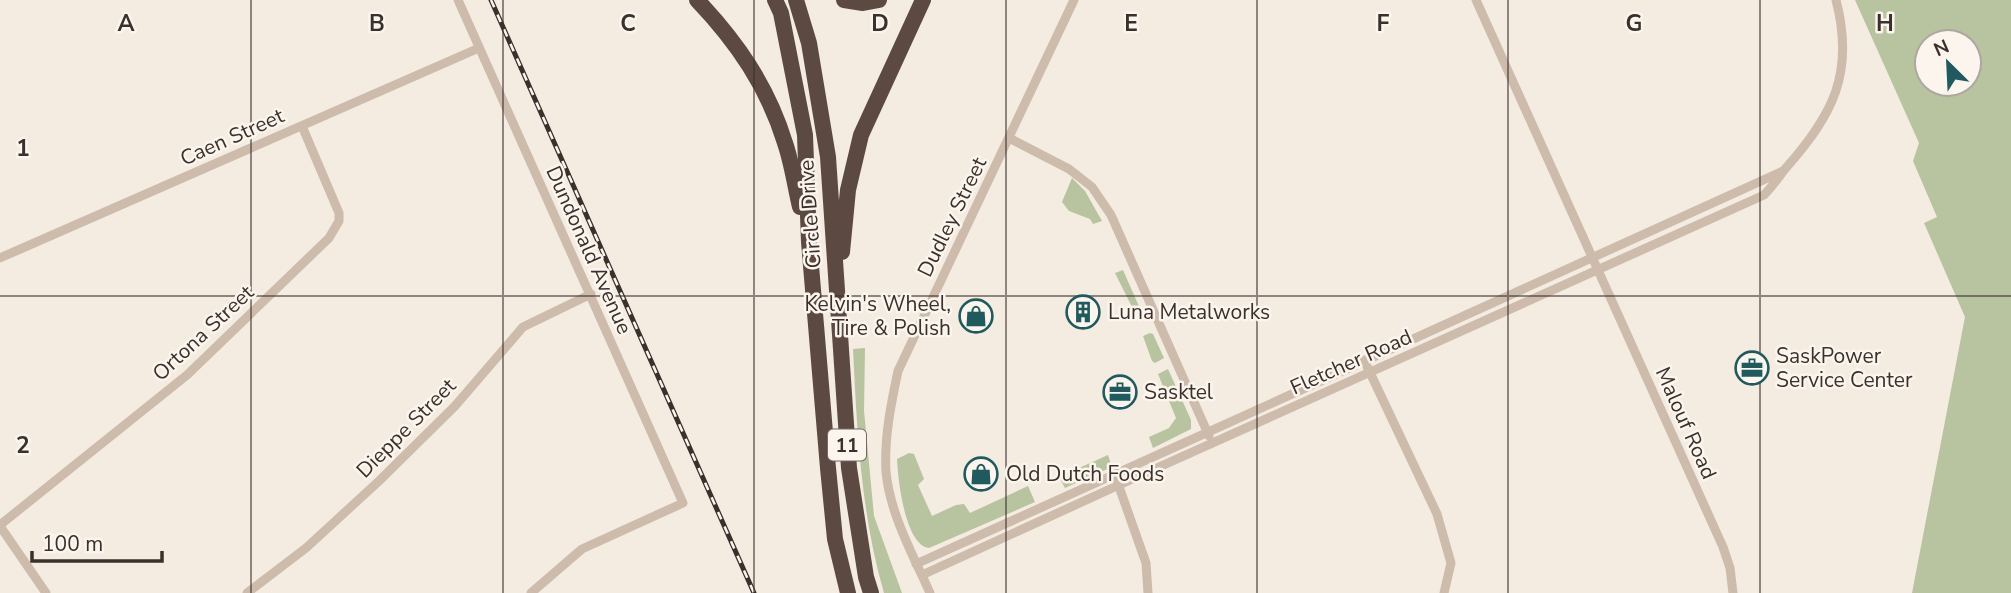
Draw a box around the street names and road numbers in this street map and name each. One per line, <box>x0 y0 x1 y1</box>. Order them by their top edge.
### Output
street label: Caen Street <box>176 101 289 172</box>
street label: Dudley Street <box>911 152 993 282</box>
street label: Circle Drive <box>792 159 828 269</box>
street label: Dundonald Avenue <box>539 161 639 339</box>
street label: Ortona Street <box>146 278 260 387</box>
street label: Fletcher Road <box>1286 323 1416 401</box>
street label: Malouf Road <box>1649 363 1723 483</box>
street label: Dieppe Street <box>350 372 462 484</box>
road number: 11 <box>828 430 866 460</box>

